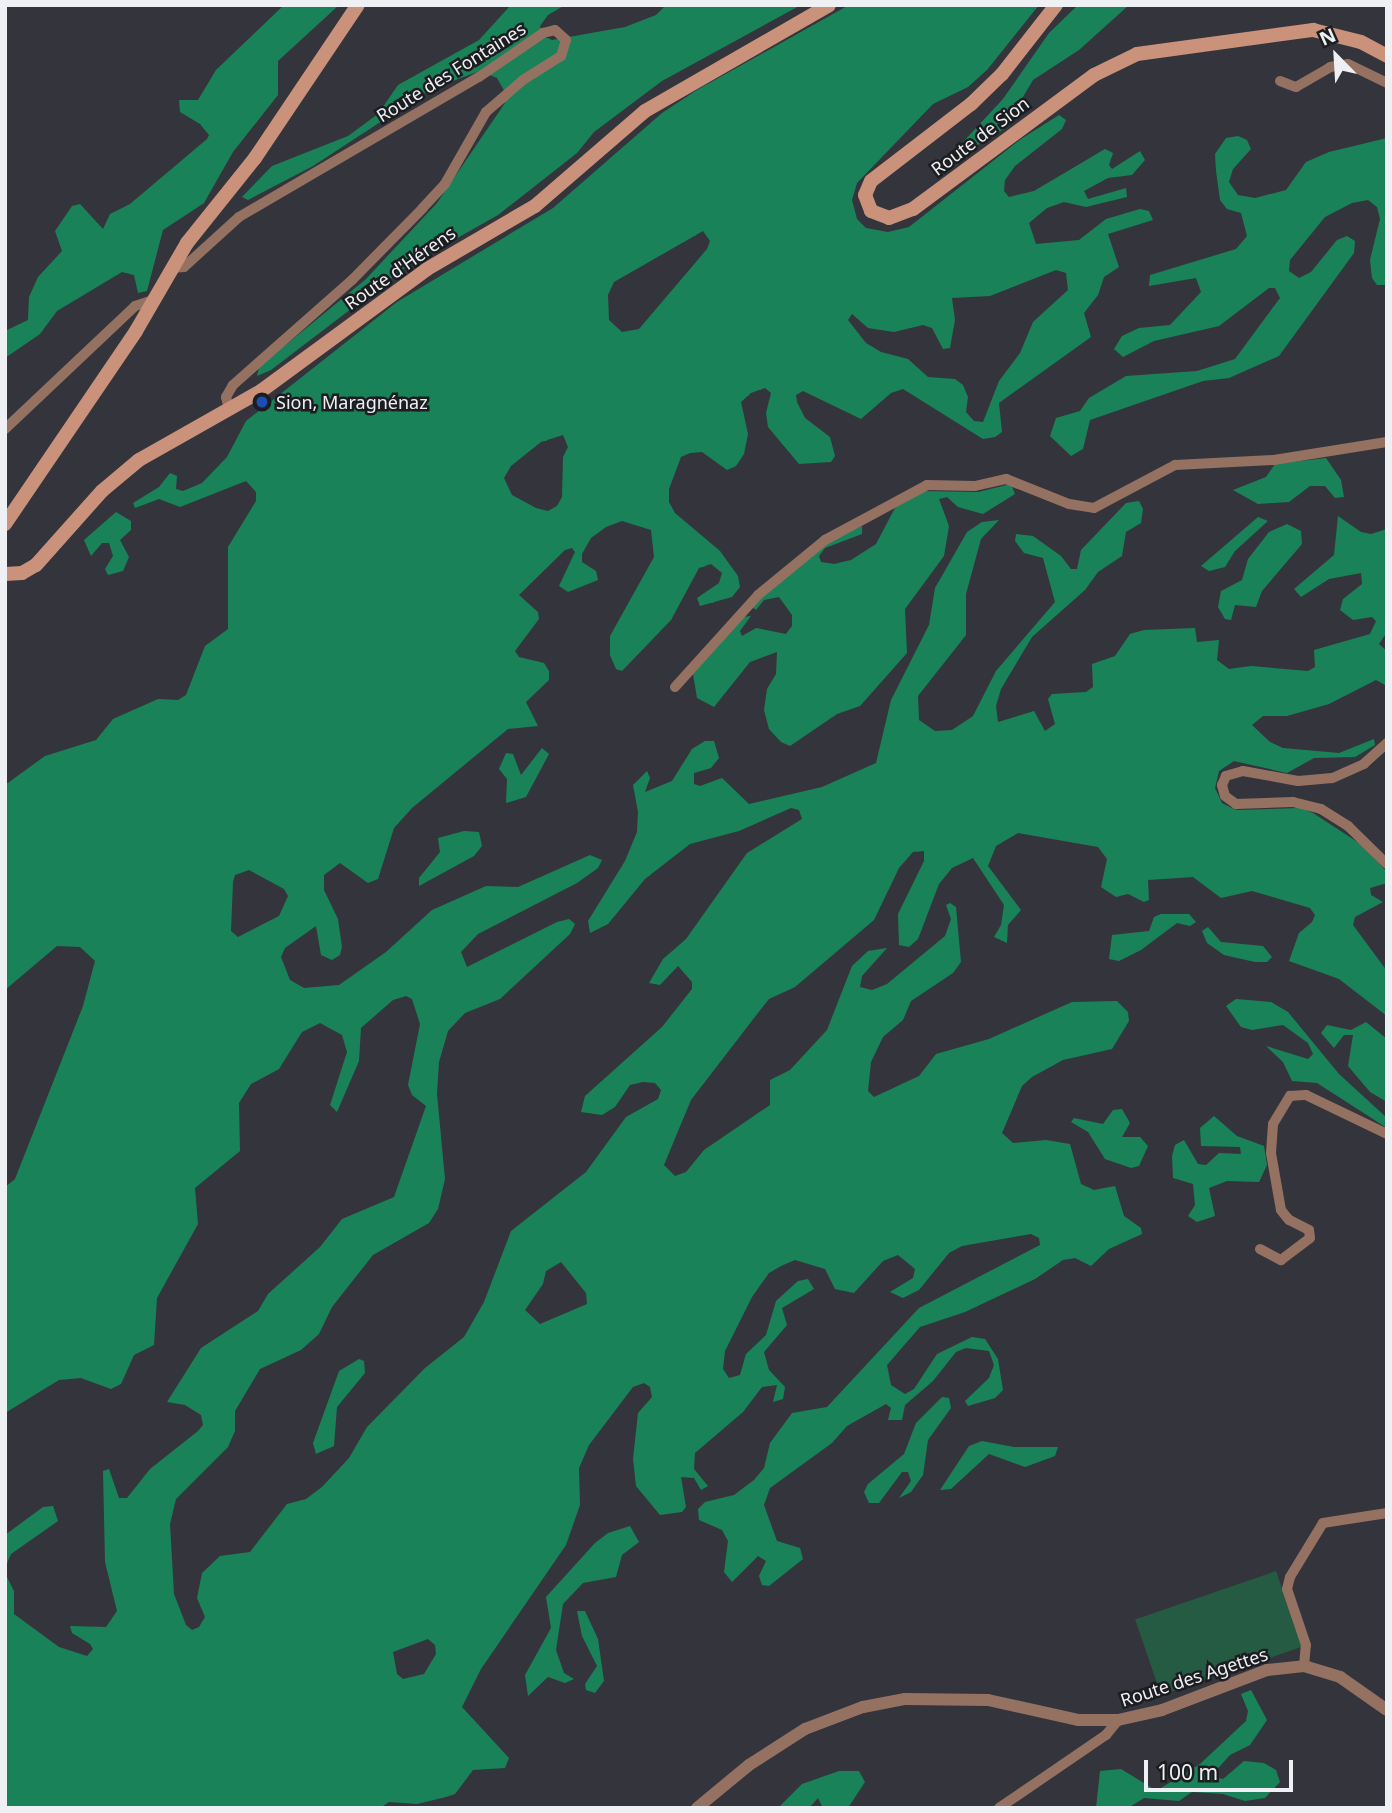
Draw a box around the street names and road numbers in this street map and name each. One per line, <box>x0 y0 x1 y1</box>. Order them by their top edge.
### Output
street label: Route des Fontaines <box>373 17 529 127</box>
street label: Route de Sion <box>927 92 1033 180</box>
street label: Route d'Hérens <box>341 222 459 314</box>
street label: Route des Agettes <box>1118 1643 1270 1711</box>

